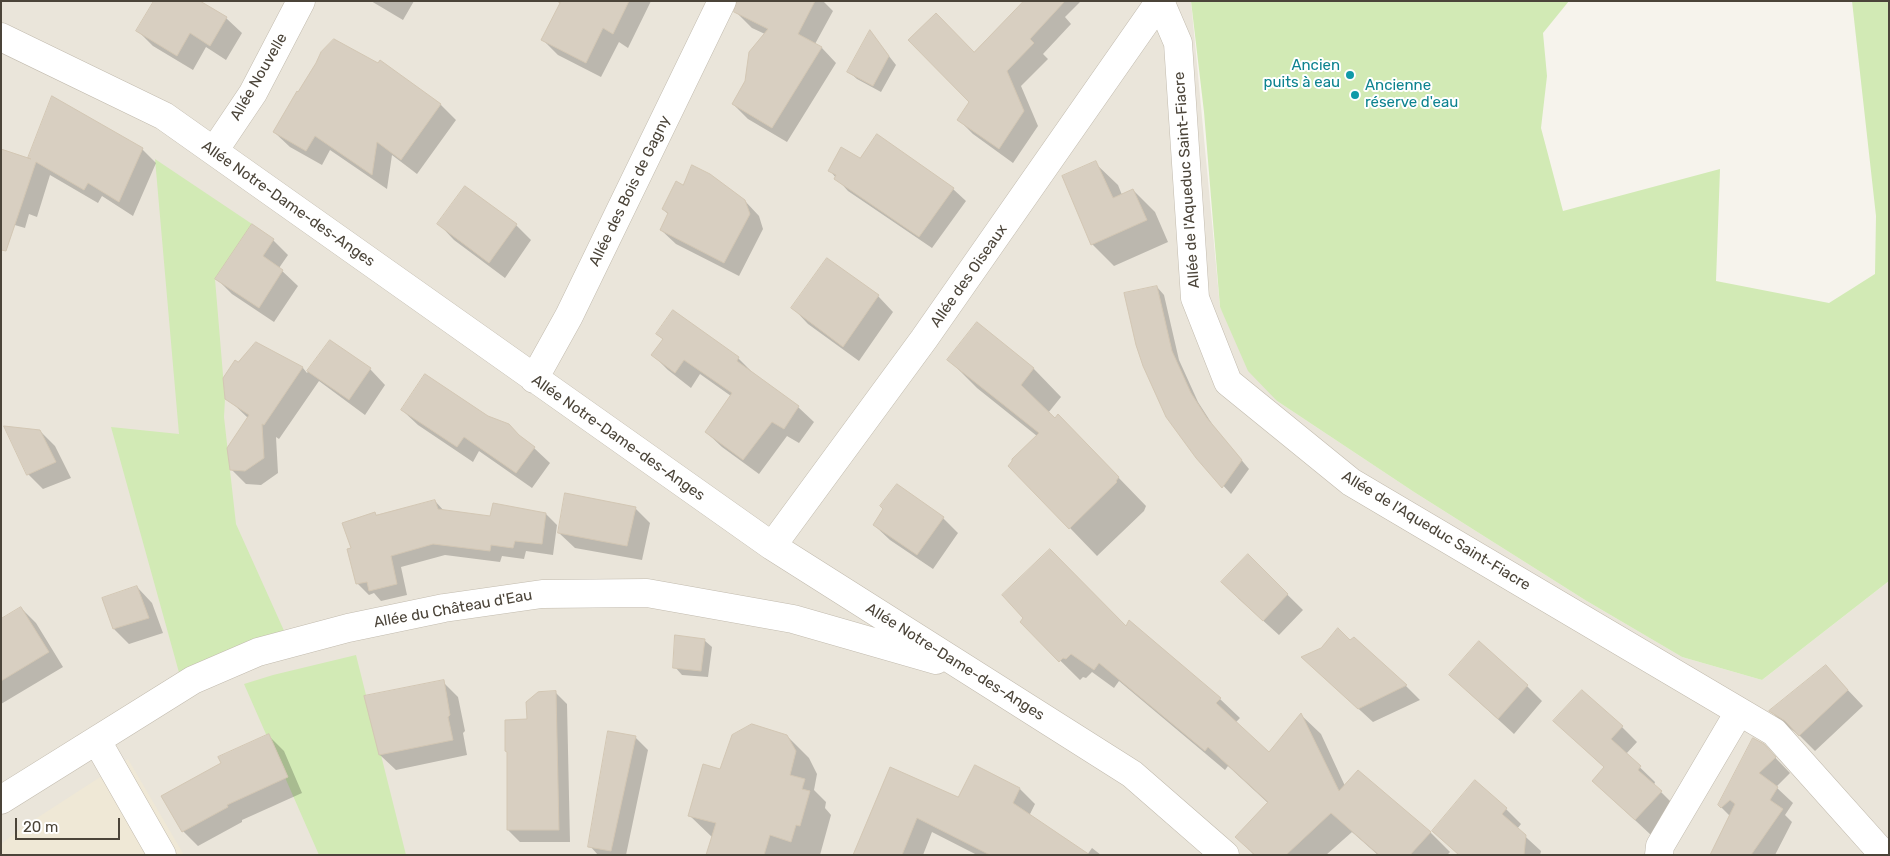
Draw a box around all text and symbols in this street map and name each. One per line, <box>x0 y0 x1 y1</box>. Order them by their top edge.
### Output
street label: Allée Nouvelle <box>227 30 291 124</box>
place label: Ancien puits à eau <box>1264 57 1340 92</box>
marker: Ancien puits à eau <box>1344 69 1356 81</box>
street label: Allée de l'Aqueduc Saint-Fiacre <box>1170 71 1204 289</box>
place label: Ancienne réserve d'eau <box>1365 77 1458 112</box>
marker: Ancienne réserve d'eau <box>1349 89 1361 101</box>
street label: Allée des Bois de Gagny <box>586 113 674 269</box>
street label: Allée Notre-Dame-des-Anges <box>198 137 378 271</box>
street label: Allée des Oiseaux <box>927 221 1011 331</box>
street label: Allée Notre-Dame-des-Anges <box>528 371 708 505</box>
street label: Allée de l'Aqueduc Saint-Fiacre <box>1338 467 1534 595</box>
street label: Allée du Château d'Eau <box>372 586 534 632</box>
street label: Allée Notre-Dame-des-Anges <box>862 599 1048 725</box>
scale bar <box>18 808 122 840</box>
text: 20 m <box>23 818 58 836</box>

